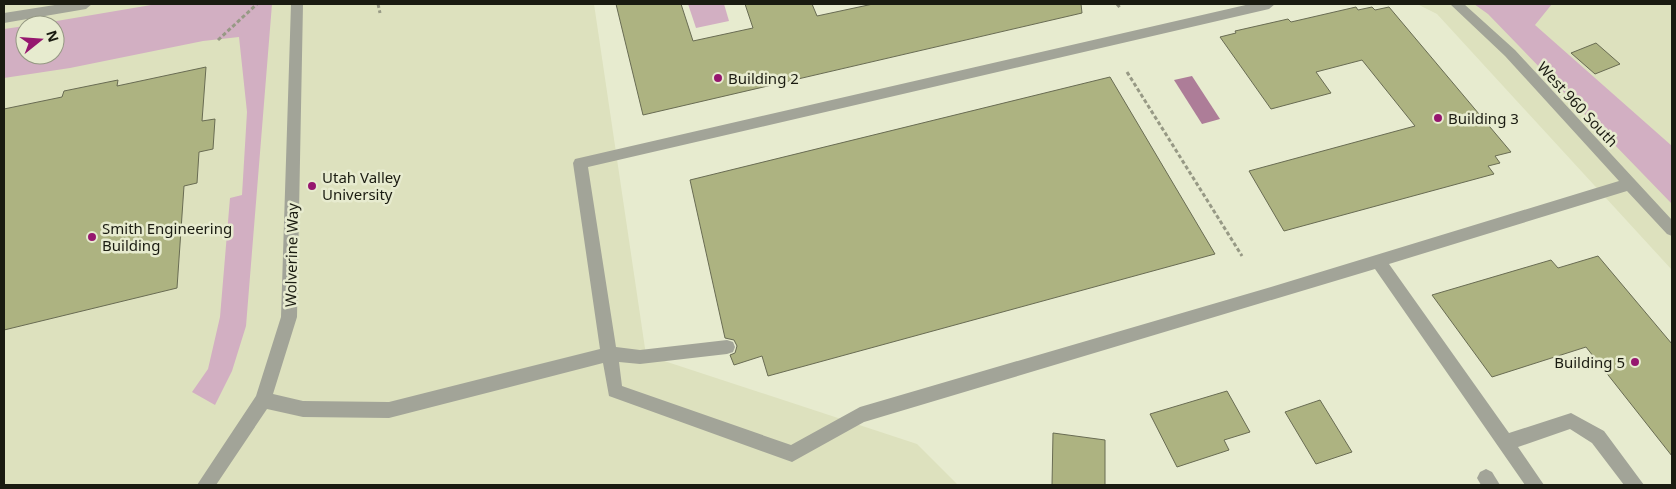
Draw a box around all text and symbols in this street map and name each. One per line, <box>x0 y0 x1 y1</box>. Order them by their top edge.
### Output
north arrow <box>15 15 65 65</box>
text: N <box>42 28 64 44</box>
street label: West 960 South <box>1533 57 1623 151</box>
place label: Building 2 <box>728 68 799 88</box>
marker: Building 2 <box>712 72 724 84</box>
place label: Building 3 <box>1448 108 1519 128</box>
marker: Building 3 <box>1432 112 1444 124</box>
place label: Utah Valley University <box>322 167 401 204</box>
marker: Utah Valley University <box>306 180 318 192</box>
street label: Wolverine Way <box>280 202 302 307</box>
place label: Smith Engineering Building <box>102 218 232 255</box>
marker: Smith Engineering Building <box>86 231 98 243</box>
place label: Building 5 <box>1554 352 1625 372</box>
marker: Building 5 <box>1629 356 1641 368</box>

